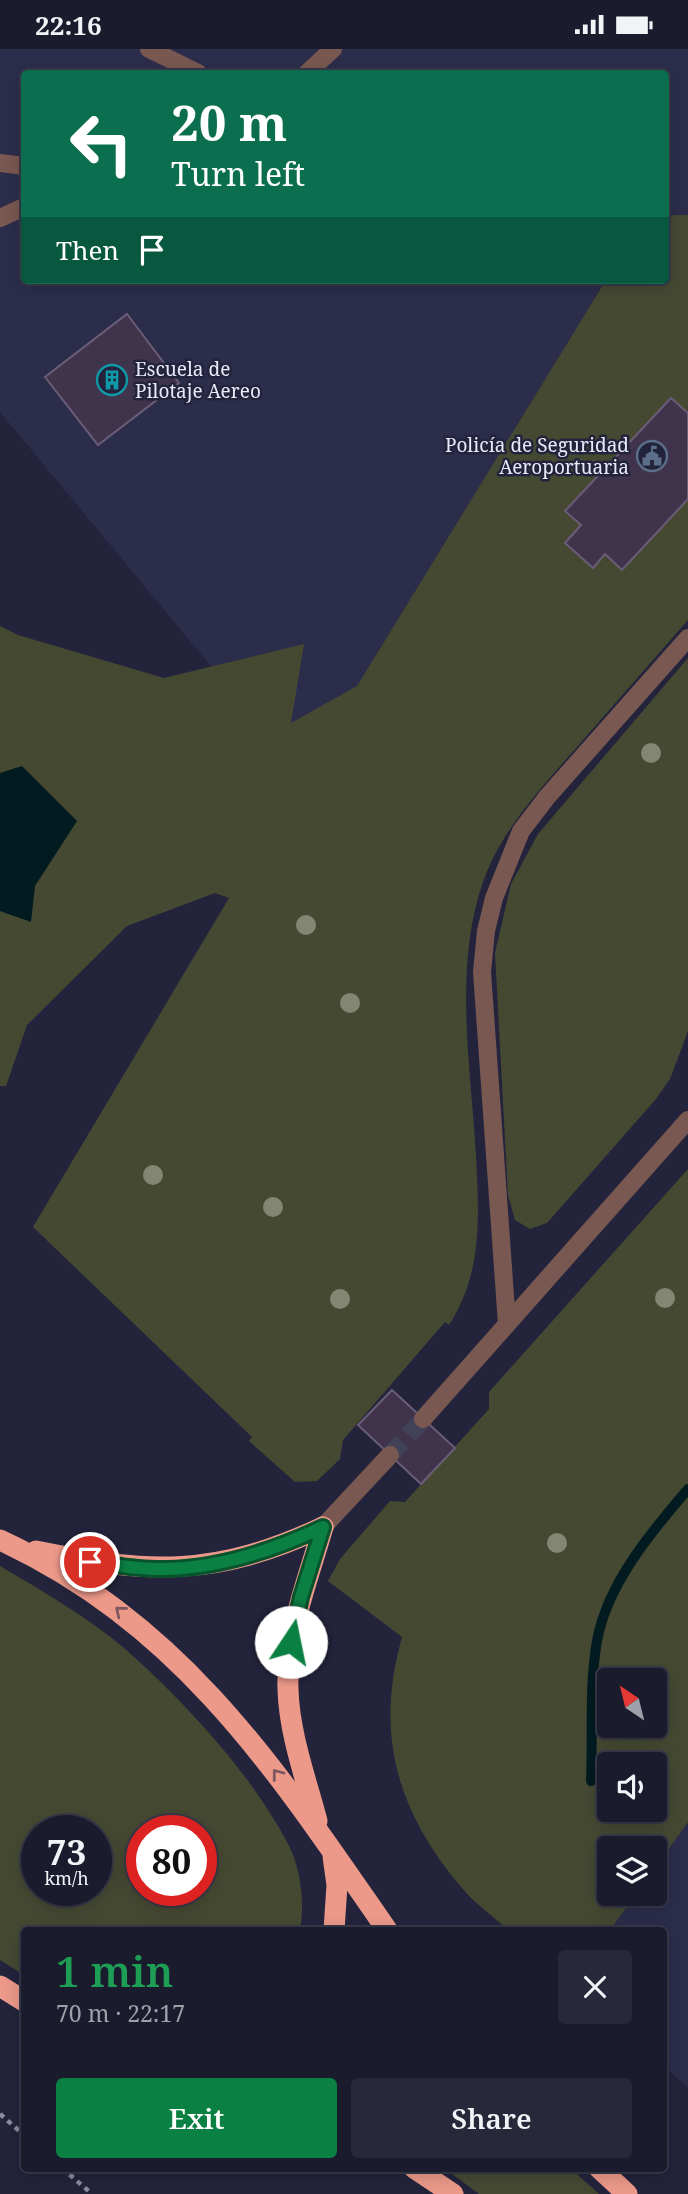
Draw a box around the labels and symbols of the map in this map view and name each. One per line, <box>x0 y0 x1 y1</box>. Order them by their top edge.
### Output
place label: Escuela de Pilotaje Aereo <box>135 356 261 404</box>
building icon: Escuela de Pilotaje Aereo <box>95 363 129 397</box>
place label: Policía de Seguridad Aeroportuaria <box>445 432 629 480</box>
public building icon: Policía de Seguridad Aeroportuaria <box>635 439 669 473</box>
pin <box>60 1532 120 1592</box>
position arrow <box>254 1605 328 1679</box>
one-way arrow <box>115 1607 127 1620</box>
north arrow <box>597 1668 667 1738</box>
one-way arrow <box>273 1770 286 1782</box>
speed limit sign: 80 <box>126 1815 217 1906</box>

